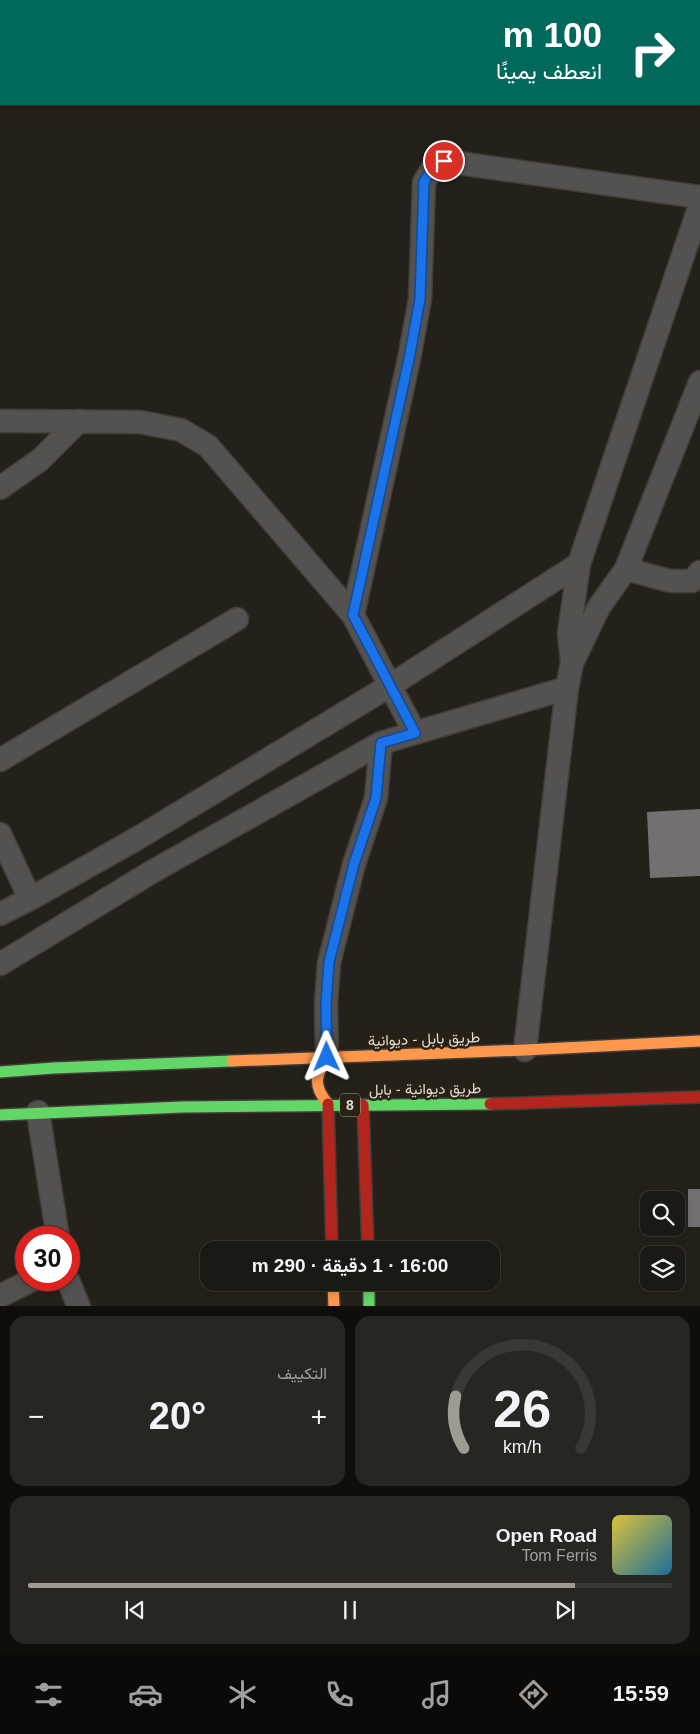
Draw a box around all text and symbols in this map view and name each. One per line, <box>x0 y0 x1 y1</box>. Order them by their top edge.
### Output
text: 100 m <box>503 15 602 54</box>
icon: right <box>620 20 685 85</box>
text: انعطف يمينًا <box>496 59 602 84</box>
pin <box>423 140 465 182</box>
icon: arrive <box>430 147 458 175</box>
street label: طريق بابل - ديوانية <box>368 1028 481 1051</box>
position arrow <box>300 1030 352 1082</box>
street label: طريق ديوانية - بابل <box>369 1079 482 1100</box>
road number: 8 <box>340 1094 360 1116</box>
map controls <box>640 1191 685 1291</box>
button: search <box>640 1191 685 1236</box>
speed limit sign: 30 <box>15 1226 80 1291</box>
button: layers <box>640 1246 685 1291</box>
text: 16:00 · 1 دقيقة · 290 m <box>252 1255 448 1276</box>
text: التكييف <box>277 1365 327 1382</box>
text: 26 <box>494 1380 551 1438</box>
text: 20° <box>149 1395 206 1437</box>
text: − <box>28 1401 44 1432</box>
text: + <box>311 1401 327 1432</box>
text: km/h <box>503 1437 542 1457</box>
text: Open Road <box>496 1525 597 1546</box>
text: Tom Ferris <box>521 1547 597 1564</box>
icon: previous <box>121 1596 149 1624</box>
icon: pause <box>336 1596 364 1624</box>
icon: next <box>551 1596 579 1624</box>
icon: filters <box>31 1677 66 1712</box>
icon: car <box>128 1677 163 1712</box>
icon: climate <box>225 1677 260 1712</box>
icon: phone <box>322 1677 357 1712</box>
icon: music <box>419 1677 454 1712</box>
icon: directions <box>516 1677 551 1712</box>
text: 15:59 <box>613 1681 669 1706</box>

